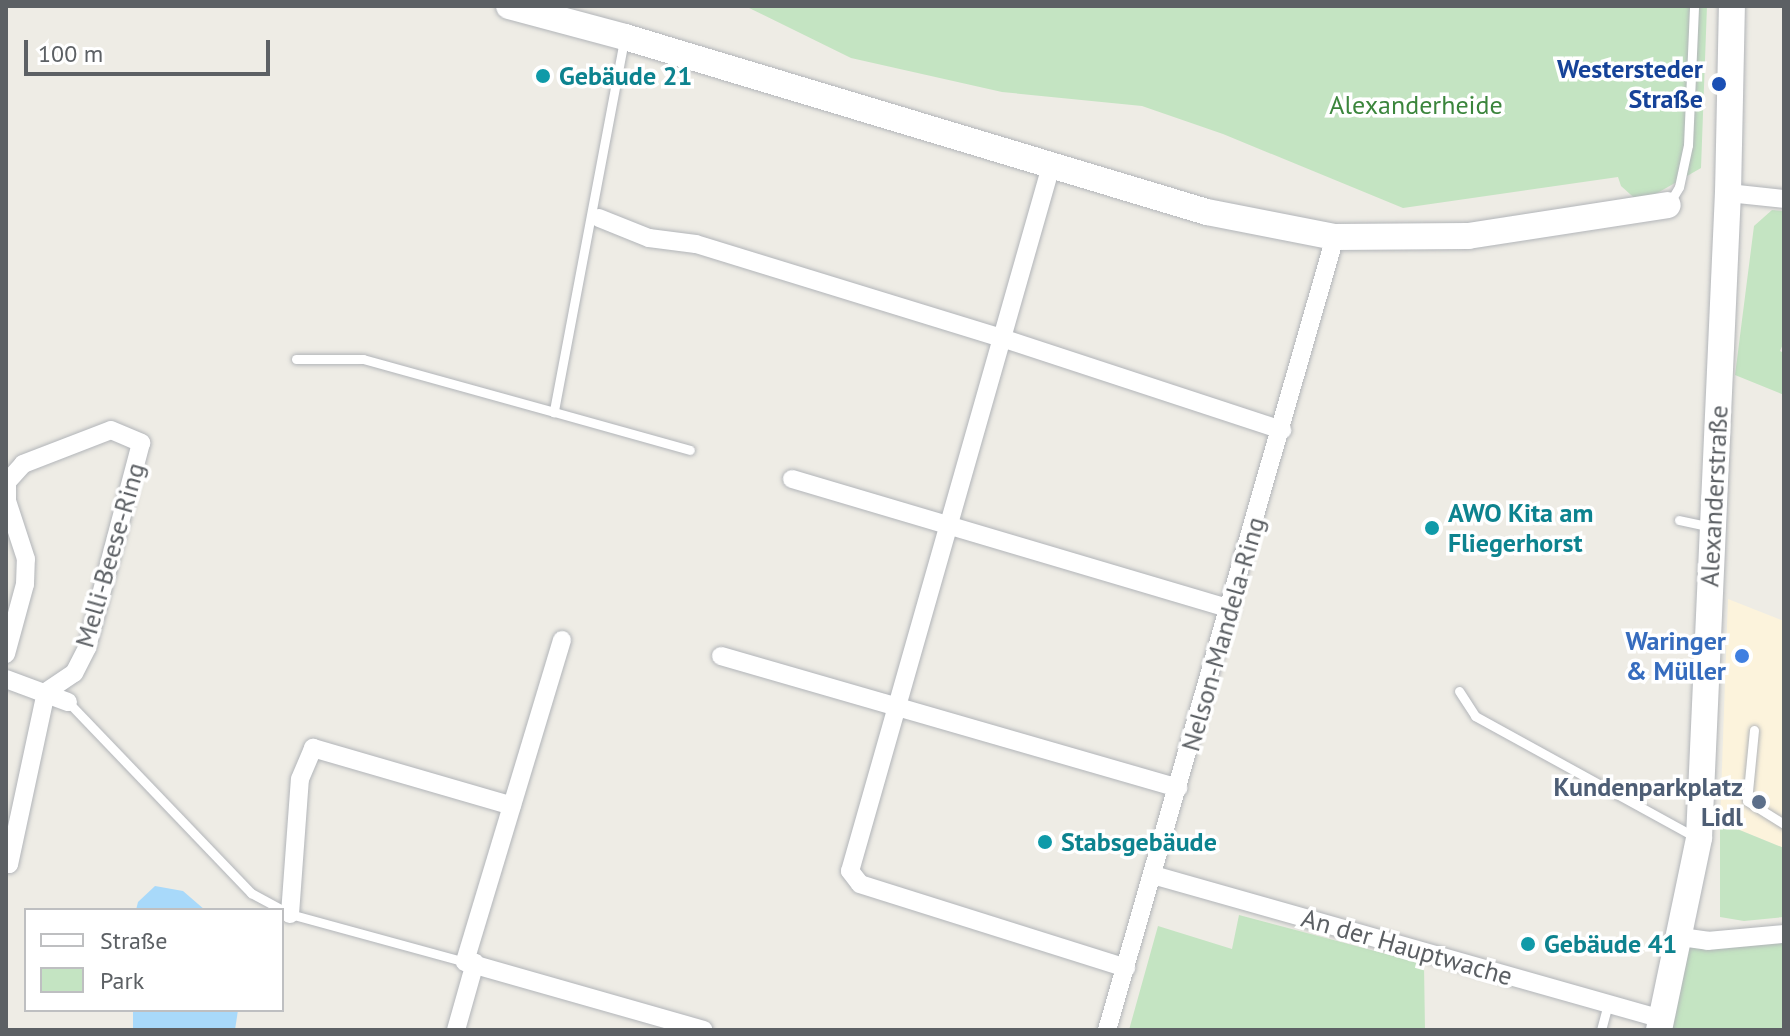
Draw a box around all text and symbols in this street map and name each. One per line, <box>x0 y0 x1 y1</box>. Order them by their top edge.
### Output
scale bar <box>28 24 274 74</box>
text: 100 m <box>38 38 103 69</box>
place label: Westersteder Straße <box>1557 53 1703 114</box>
place label: Gebäude 21 <box>559 60 692 92</box>
marker: Gebäude 21 <box>534 67 552 85</box>
marker: Westersteder Straße <box>1710 75 1728 93</box>
park label: Alexanderheide <box>1329 89 1503 121</box>
street label: Alexanderstraße <box>1694 404 1734 588</box>
street label: Melli-Beese-Ring <box>69 459 151 651</box>
place label: AWO Kita am Fliegerhorst <box>1448 497 1594 558</box>
street label: Nelson-Mandela-Ring <box>1175 513 1271 755</box>
marker: AWO Kita am Fliegerhorst <box>1423 519 1441 537</box>
place label: Waringer & Müller <box>1625 625 1726 686</box>
marker: Waringer & Müller <box>1733 647 1751 665</box>
place label: Kundenparkplatz Lidl <box>1553 771 1743 832</box>
marker: Kundenparkplatz Lidl <box>1750 793 1768 811</box>
place label: Stabsgebäude <box>1061 826 1217 858</box>
marker: Stabsgebäude <box>1036 833 1054 851</box>
street label: An der Hauptwache <box>1298 902 1516 992</box>
legend <box>24 908 284 1012</box>
text: Straße <box>100 925 167 956</box>
place label: Gebäude 41 <box>1544 928 1677 960</box>
marker: Gebäude 41 <box>1519 935 1537 953</box>
text: Park <box>100 965 144 996</box>

